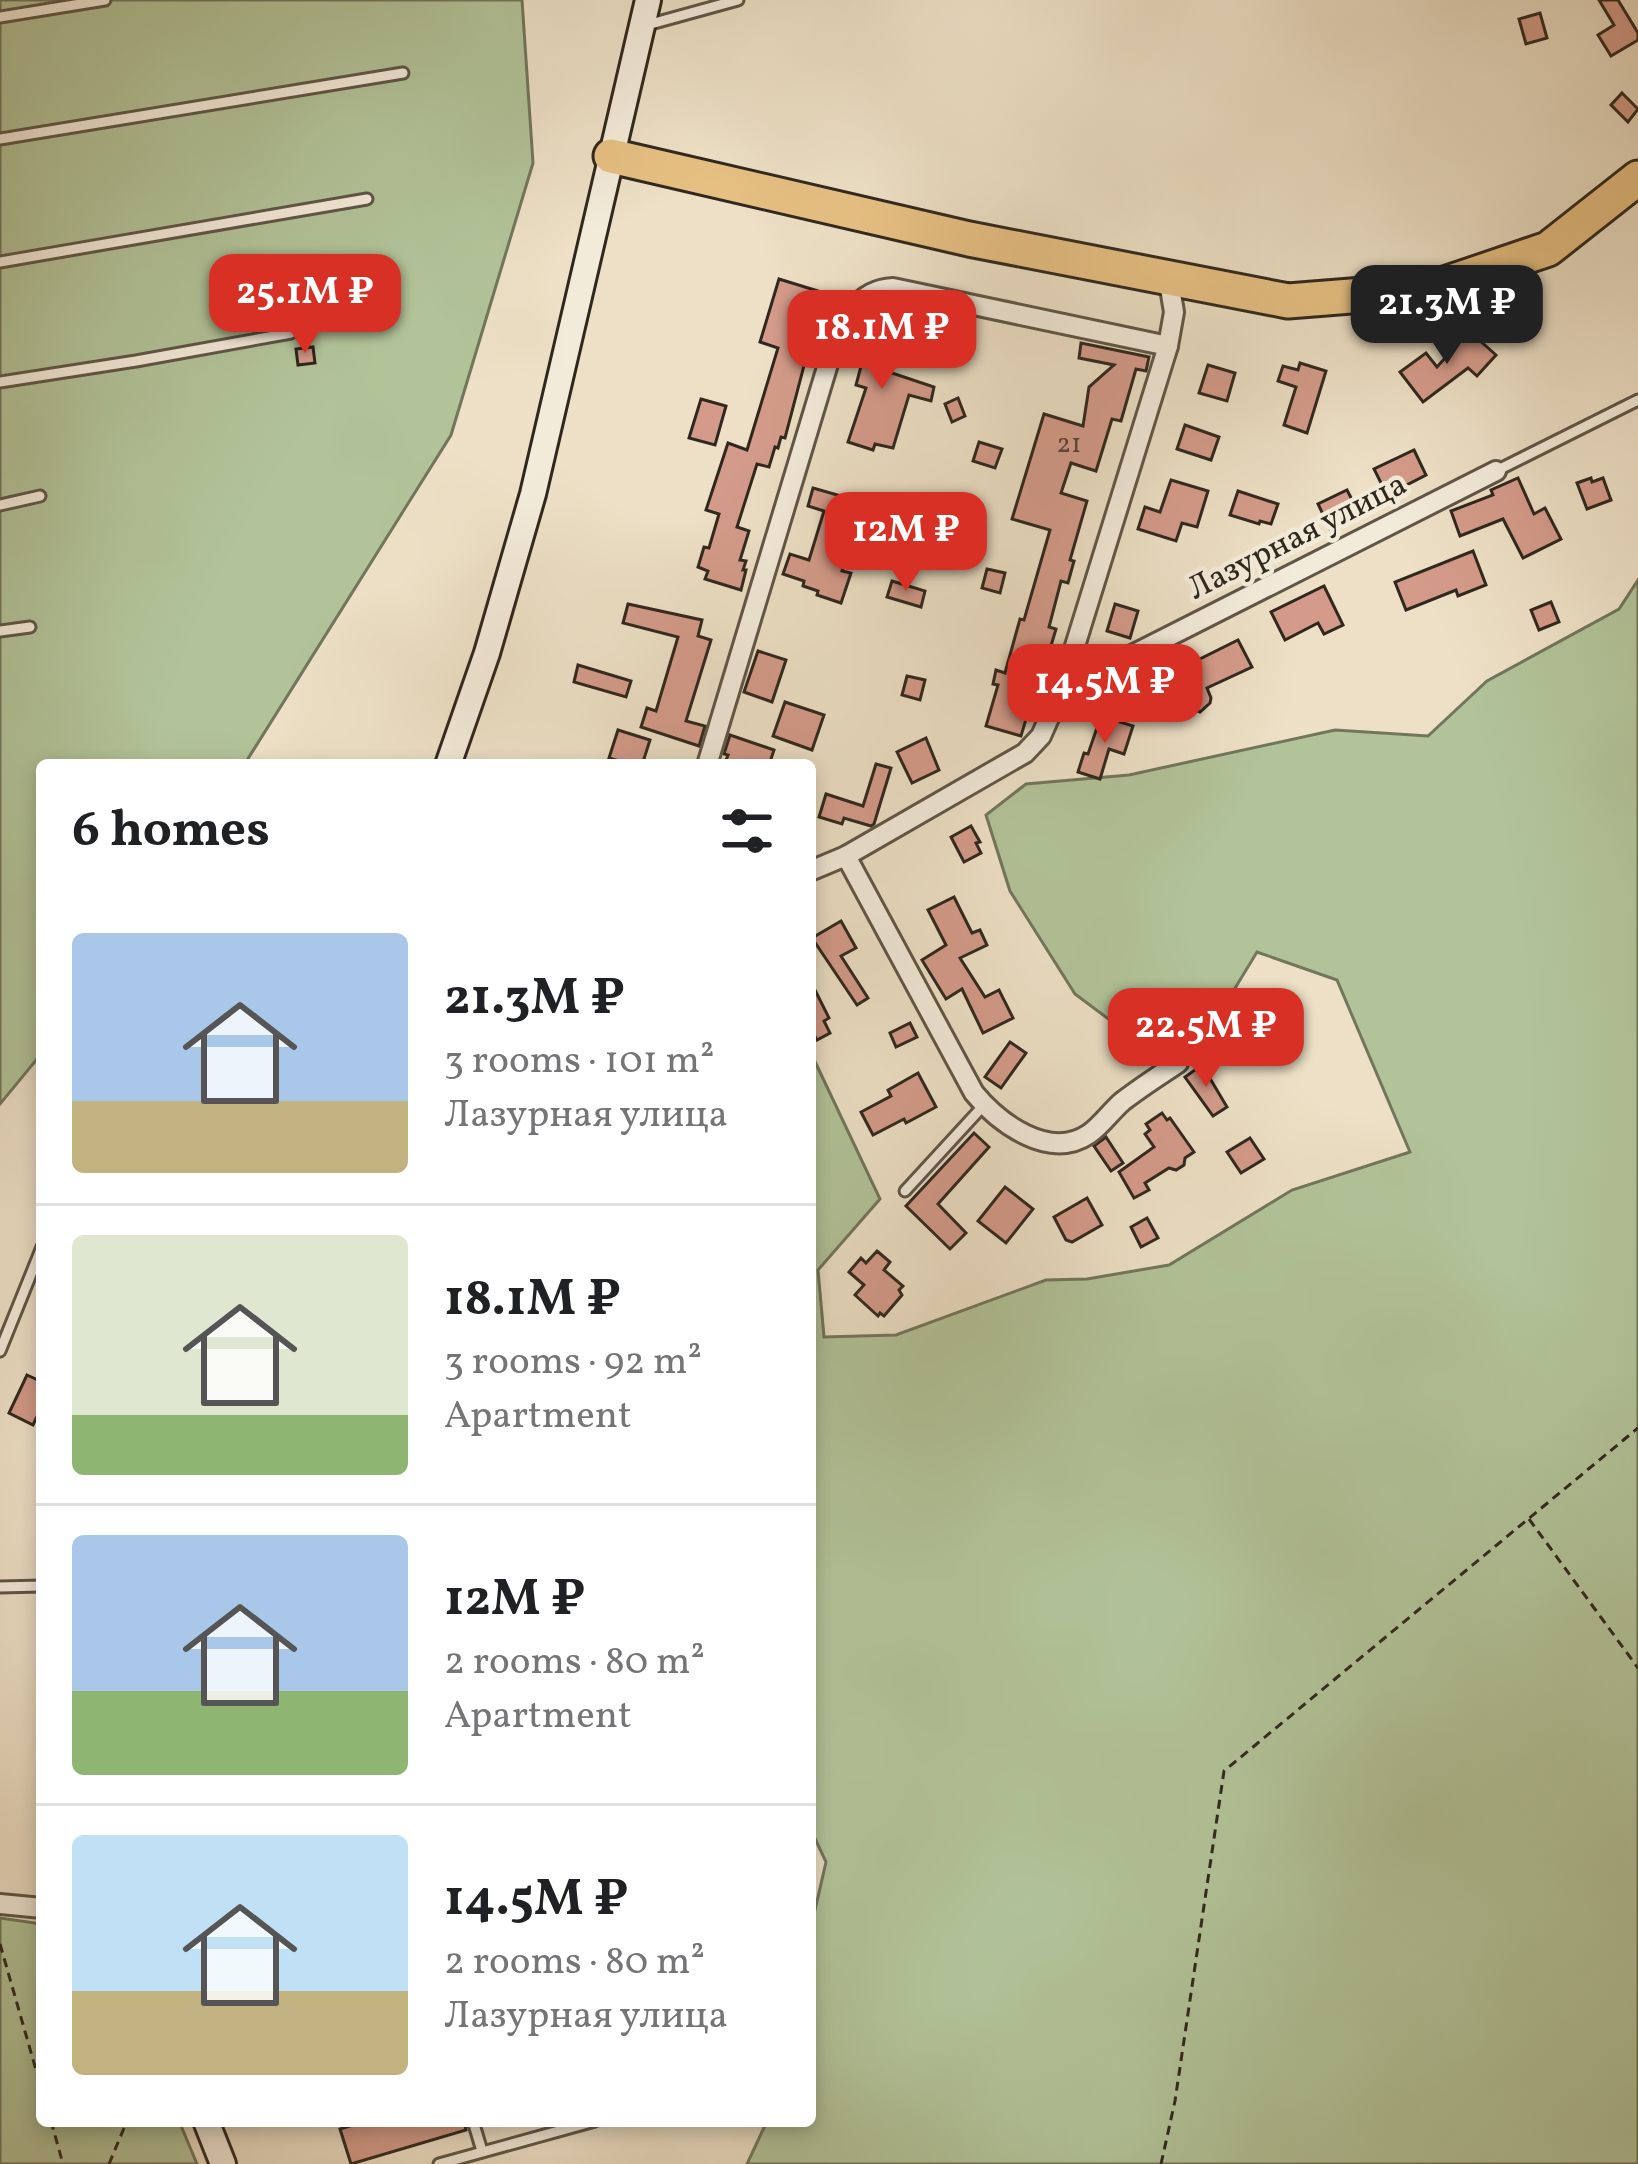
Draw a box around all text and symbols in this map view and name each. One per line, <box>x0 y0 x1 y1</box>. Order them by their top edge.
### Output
pin: 25.1M ₽ <box>194 254 416 356</box>
pin: 21.3M ₽ <box>1336 265 1558 367</box>
text: 25.1M ₽ <box>236 266 374 320</box>
text: 21.3M ₽ <box>1378 277 1516 331</box>
pin: 18.1M ₽ <box>771 290 993 392</box>
text: 18.1M ₽ <box>814 302 950 356</box>
house number: 21 <box>1057 426 1081 464</box>
street label: Лазурная улица <box>1180 463 1416 613</box>
pin: 12M ₽ <box>822 492 990 594</box>
text: 12M ₽ <box>852 504 960 558</box>
pin: 14.5M ₽ <box>994 644 1216 746</box>
text: 14.5M ₽ <box>1034 656 1176 710</box>
text: 6 homes <box>72 796 270 867</box>
icon: filters <box>714 798 780 864</box>
text: 21.3M ₽ <box>444 964 625 1035</box>
icon: home <box>168 981 312 1125</box>
pin: 22.5M ₽ <box>1095 988 1317 1090</box>
text: 22.5M ₽ <box>1135 1000 1277 1054</box>
text: 3 rooms · 101 m² <box>444 1035 715 1089</box>
text: Лазурная улица <box>444 1089 728 1143</box>
text: 18.1M ₽ <box>444 1265 621 1336</box>
icon: home <box>168 1283 312 1427</box>
text: 3 rooms · 92 m² <box>444 1336 702 1390</box>
text: Apartment <box>444 1390 632 1444</box>
text: 12M ₽ <box>444 1565 585 1636</box>
icon: home <box>168 1583 312 1727</box>
text: 2 rooms · 80 m² <box>444 1636 705 1690</box>
text: Apartment <box>444 1690 632 1744</box>
text: 14.5M ₽ <box>444 1865 628 1936</box>
icon: home <box>168 1883 312 2027</box>
text: 2 rooms · 80 m² <box>444 1936 705 1990</box>
text: Лазурная улица <box>444 1990 728 2044</box>

